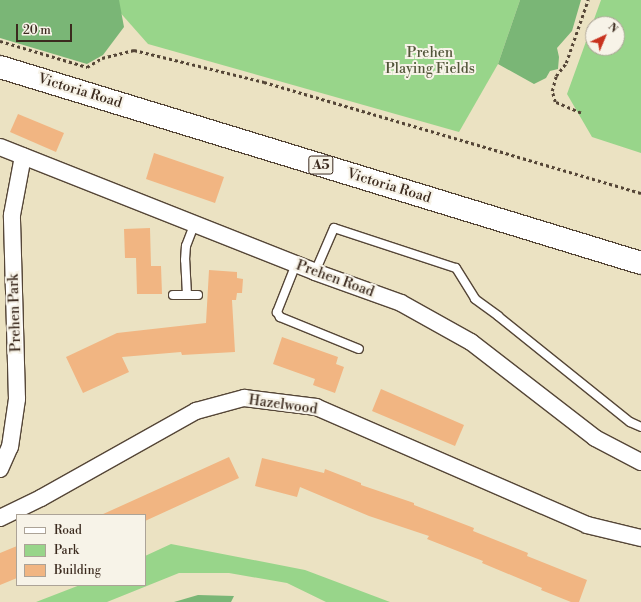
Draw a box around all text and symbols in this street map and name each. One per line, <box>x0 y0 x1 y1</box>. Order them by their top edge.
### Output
scale bar <box>18 16 74 42</box>
north arrow <box>585 16 625 56</box>
text: N <box>605 20 621 36</box>
text: 20 m <box>23 23 51 38</box>
park label: Prehen Playing Fields <box>385 45 475 78</box>
street label: Victoria Road <box>36 70 124 112</box>
road number: A5 <box>308 154 334 176</box>
street label: Victoria Road <box>345 165 433 207</box>
street label: Prehen Road <box>294 257 376 301</box>
street label: Prehen Park <box>5 274 25 352</box>
street label: Hazelwood <box>247 392 319 418</box>
legend <box>16 514 146 586</box>
text: Road <box>54 523 82 538</box>
text: Park <box>54 543 79 558</box>
text: Building <box>54 563 101 578</box>

